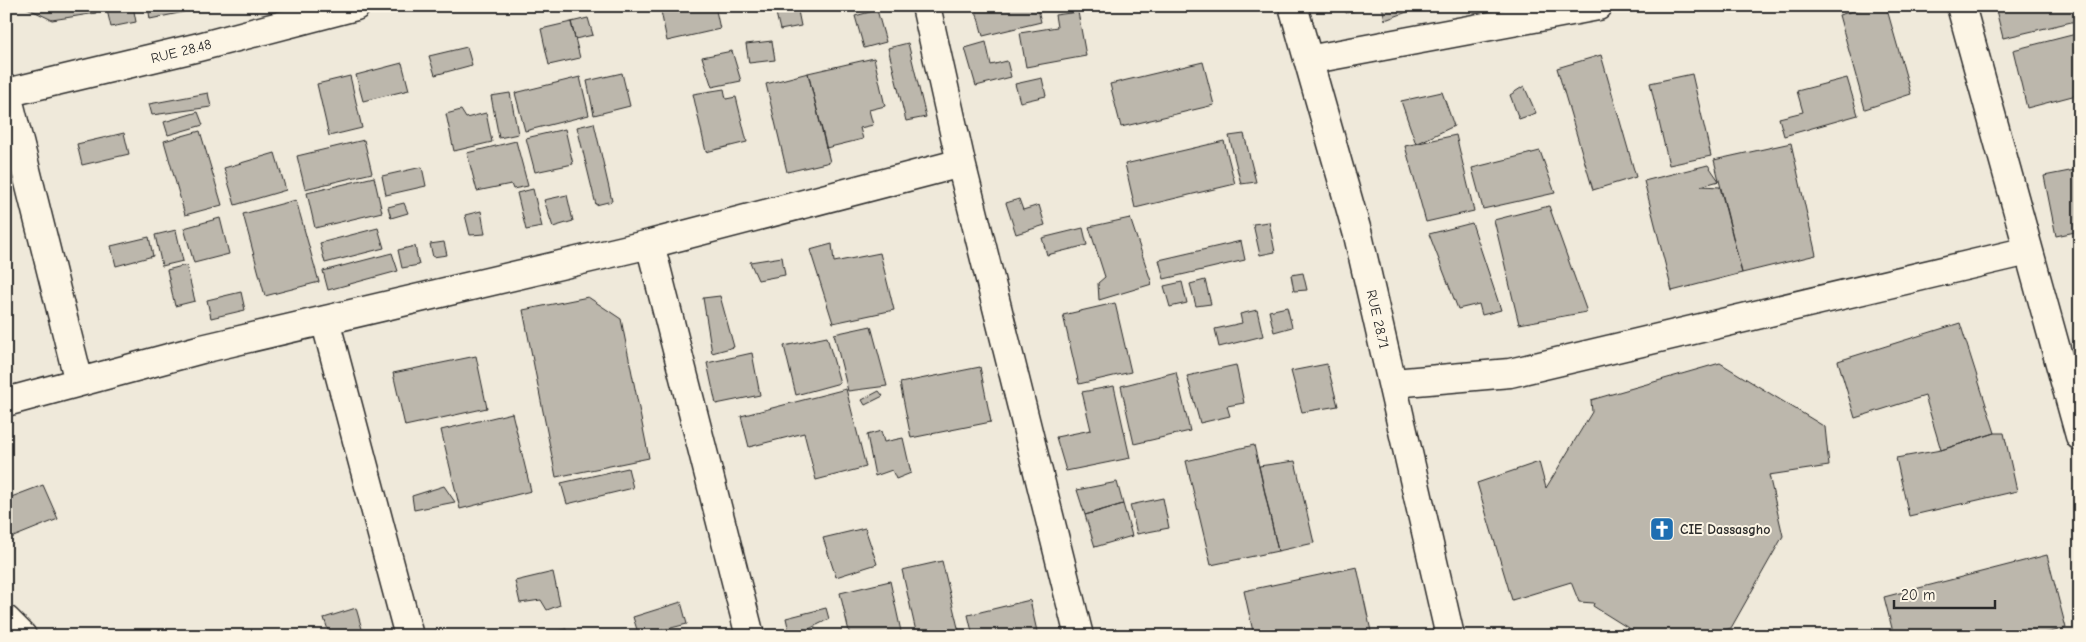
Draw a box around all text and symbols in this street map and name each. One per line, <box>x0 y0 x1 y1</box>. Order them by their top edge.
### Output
street label: RUE 28.48 <box>149 36 213 67</box>
street label: RUE 28.71 <box>1362 288 1393 350</box>
church icon: CIE Dassasgho <box>1649 516 1675 542</box>
place label: CIE Dassasgho <box>1680 521 1770 538</box>
scale bar <box>1894 577 1995 609</box>
text: 20 m <box>1901 586 1935 604</box>

